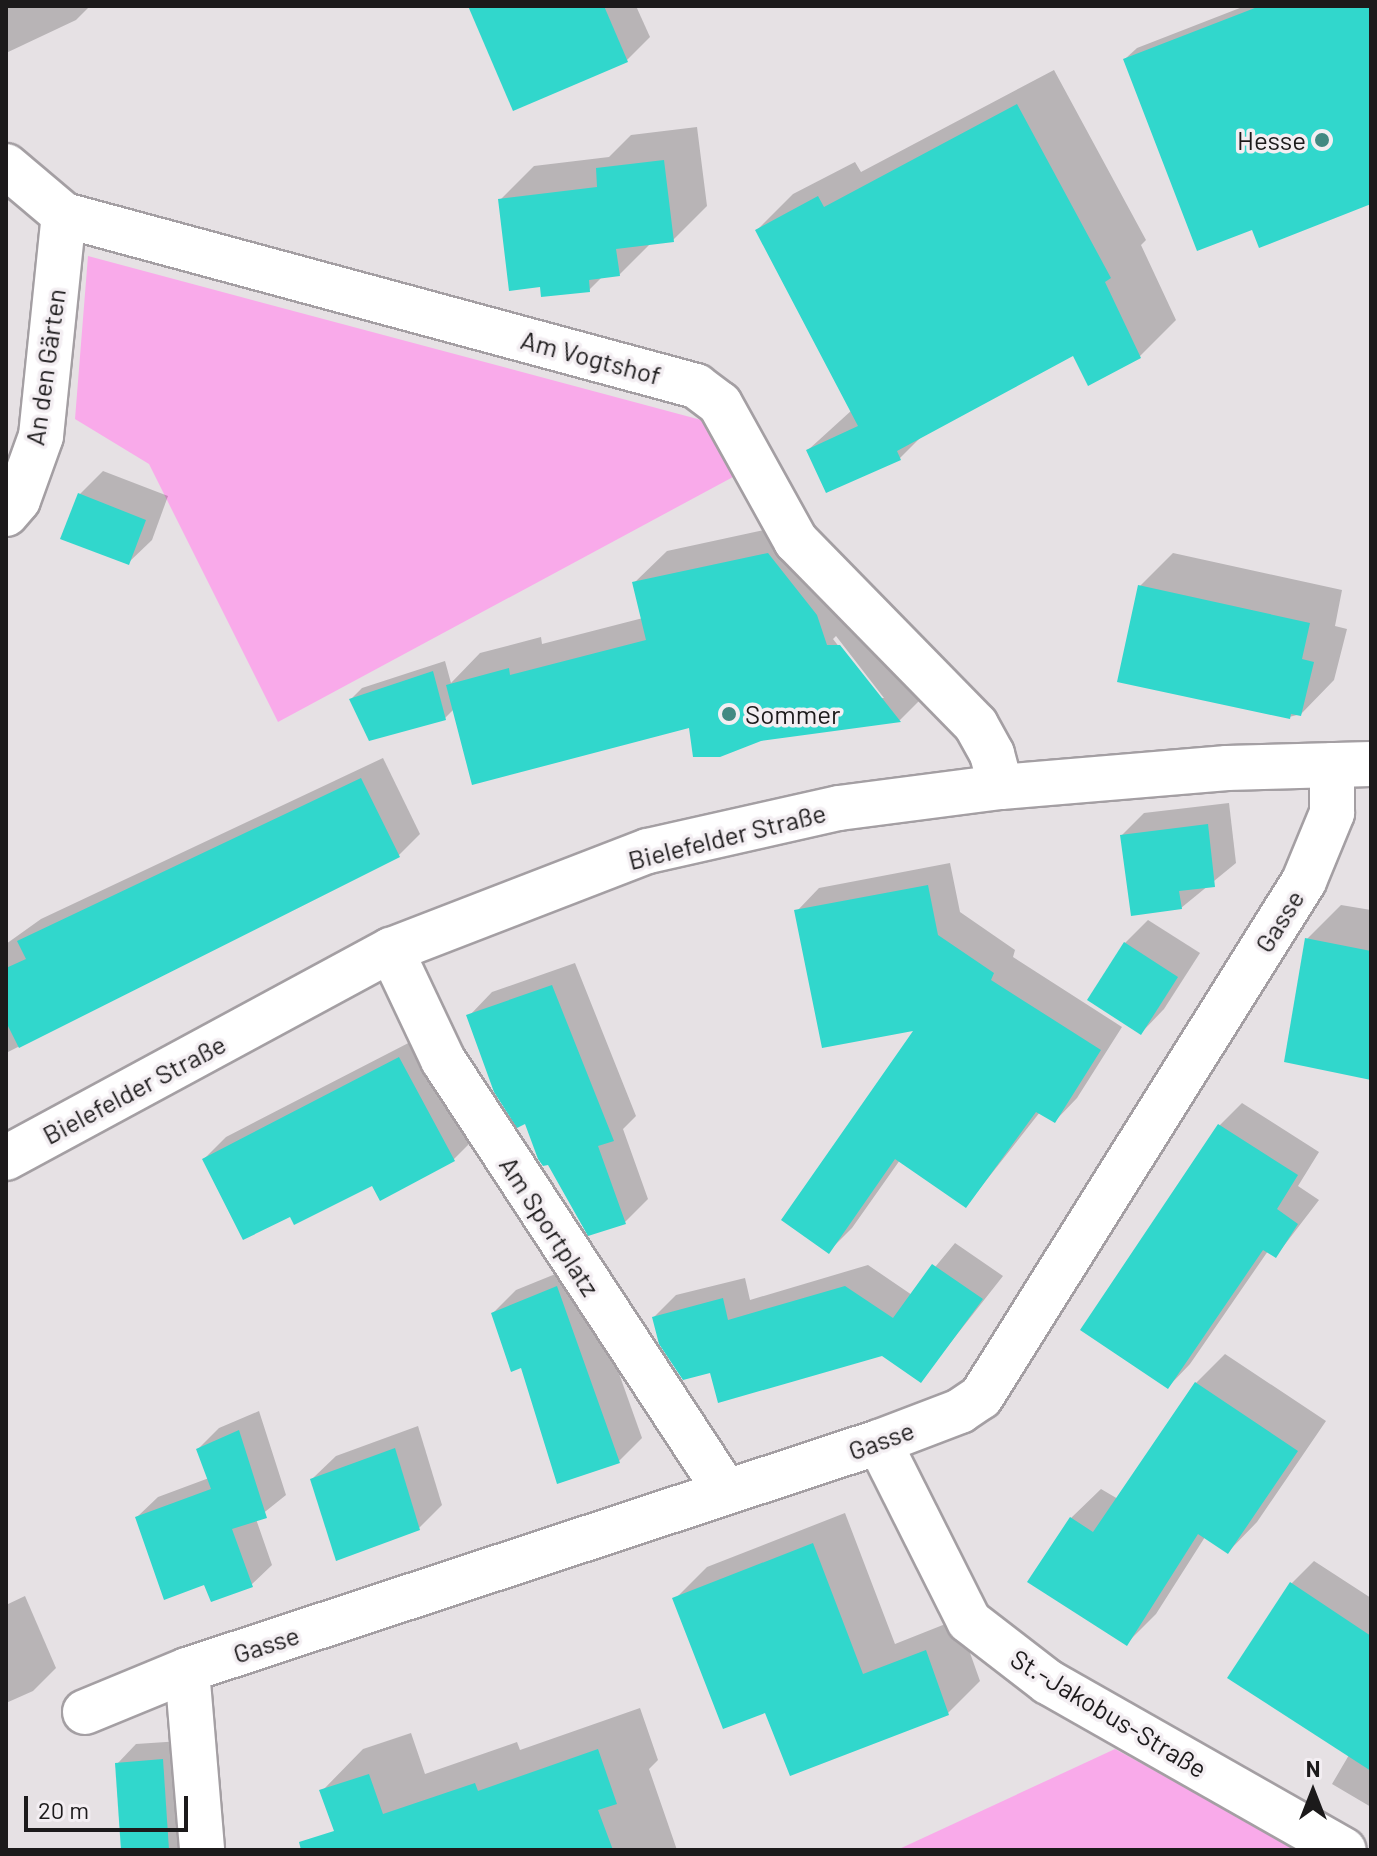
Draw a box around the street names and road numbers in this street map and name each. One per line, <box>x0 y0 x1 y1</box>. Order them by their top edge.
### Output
street label: An den Gärten <box>19 287 71 447</box>
street label: Am Vogtshof <box>518 323 664 391</box>
street label: Bielefelder Straße <box>625 796 829 876</box>
street label: Gasse <box>1248 884 1310 958</box>
street label: Bielefelder Straße <box>37 1028 231 1150</box>
street label: Am Sportplatz <box>493 1150 607 1302</box>
street label: Gasse <box>844 1414 918 1466</box>
street label: Gasse <box>229 1619 303 1669</box>
street label: St.-Jakobus-Straße <box>1005 1642 1213 1784</box>

